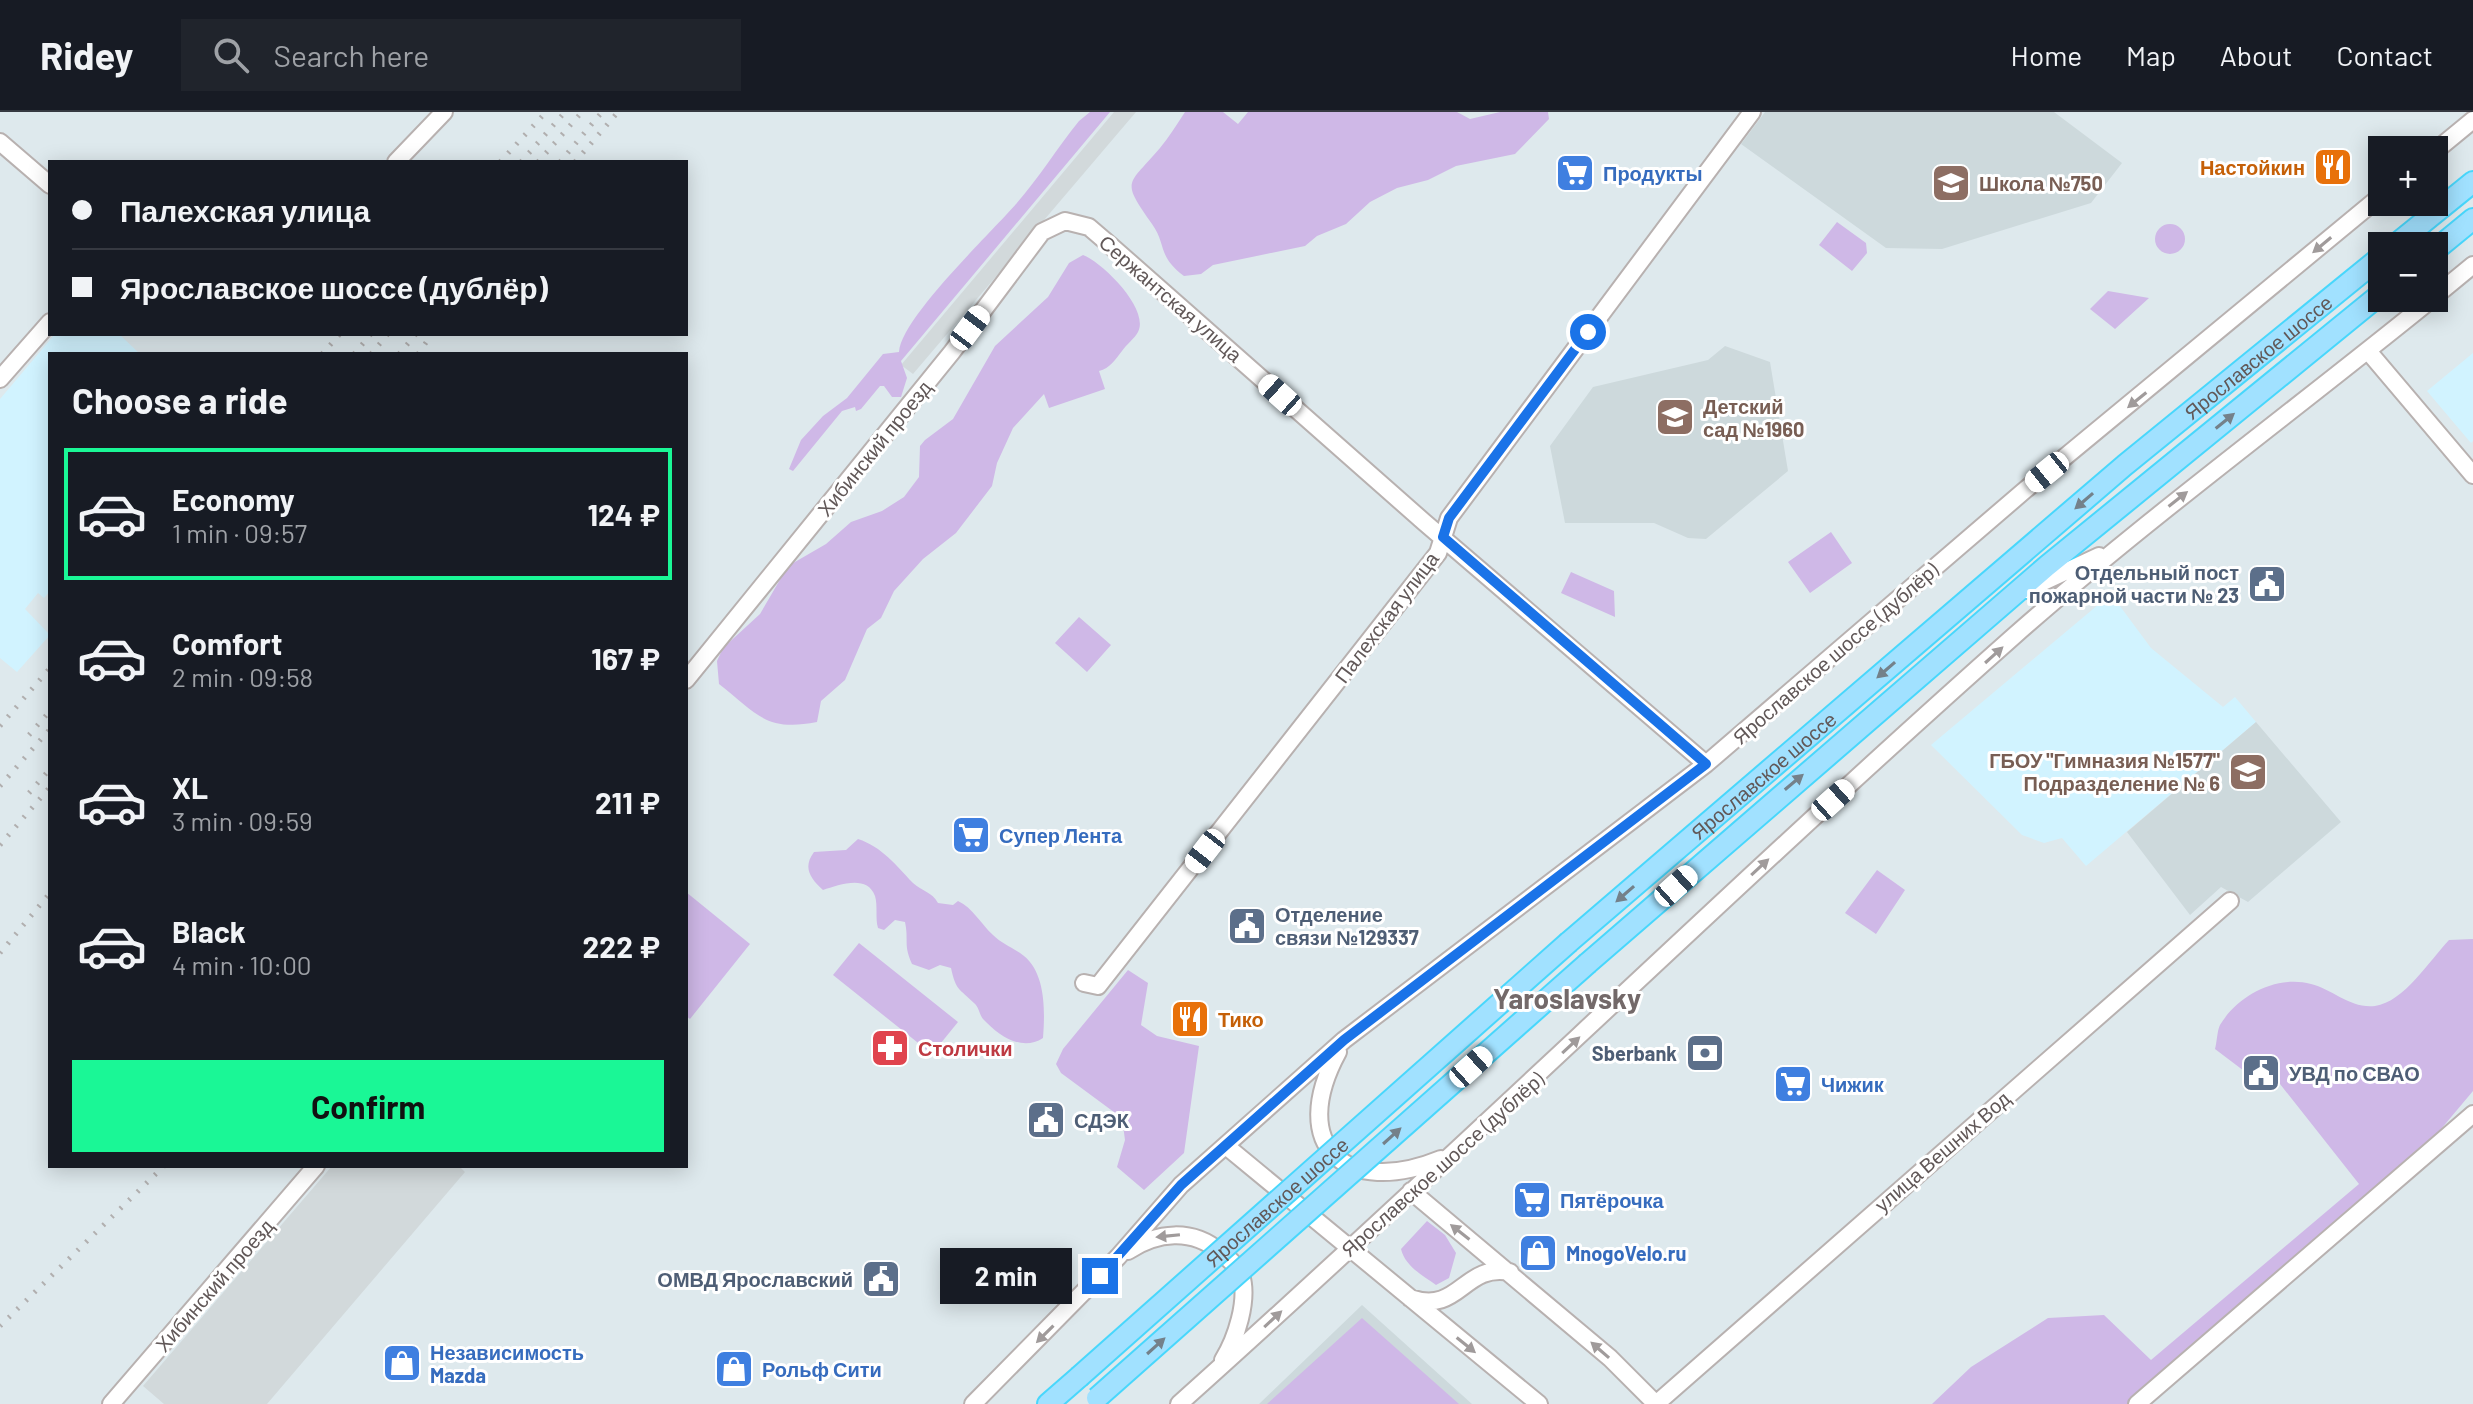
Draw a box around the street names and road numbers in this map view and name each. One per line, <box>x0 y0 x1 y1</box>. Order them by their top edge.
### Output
street label: Сержантская улица <box>1095 229 1248 367</box>
street label: Ярославское шоссе <box>2179 290 2337 424</box>
street label: Хибинский проезд <box>812 375 936 521</box>
street label: Палехская улица <box>1329 546 1444 687</box>
street label: Ярославское шоссе (дублёр) <box>1727 557 1943 749</box>
street label: Ярославское шоссе <box>1686 706 1841 844</box>
street label: Ярославское шоссе (дублёр) <box>1336 1066 1549 1261</box>
street label: улица Вешних Вод <box>1869 1086 2015 1216</box>
street label: Ярославское шоссе <box>1200 1132 1353 1272</box>
street label: Хибинский проезд <box>150 1214 278 1356</box>

